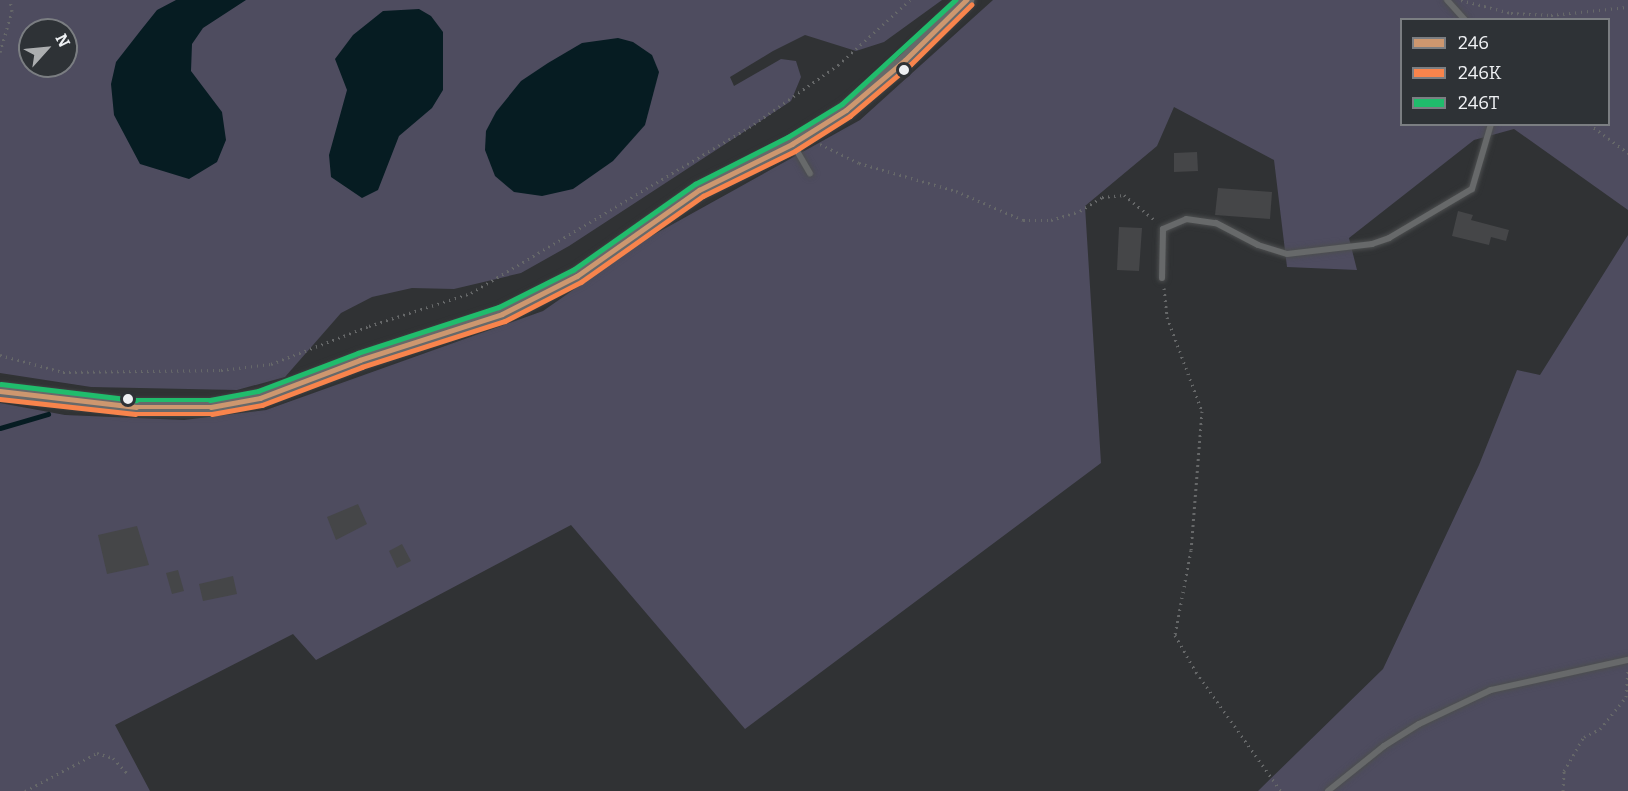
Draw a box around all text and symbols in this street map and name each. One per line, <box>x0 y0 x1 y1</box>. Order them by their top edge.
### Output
north arrow <box>18 18 78 78</box>
legend <box>1400 18 1610 126</box>
text: N <box>51 31 74 50</box>
text: 246 <box>1458 32 1489 54</box>
text: 246K <box>1458 62 1502 84</box>
unlabelled marker <box>898 64 910 76</box>
text: 246T <box>1458 92 1499 114</box>
unlabelled marker <box>122 393 134 405</box>

